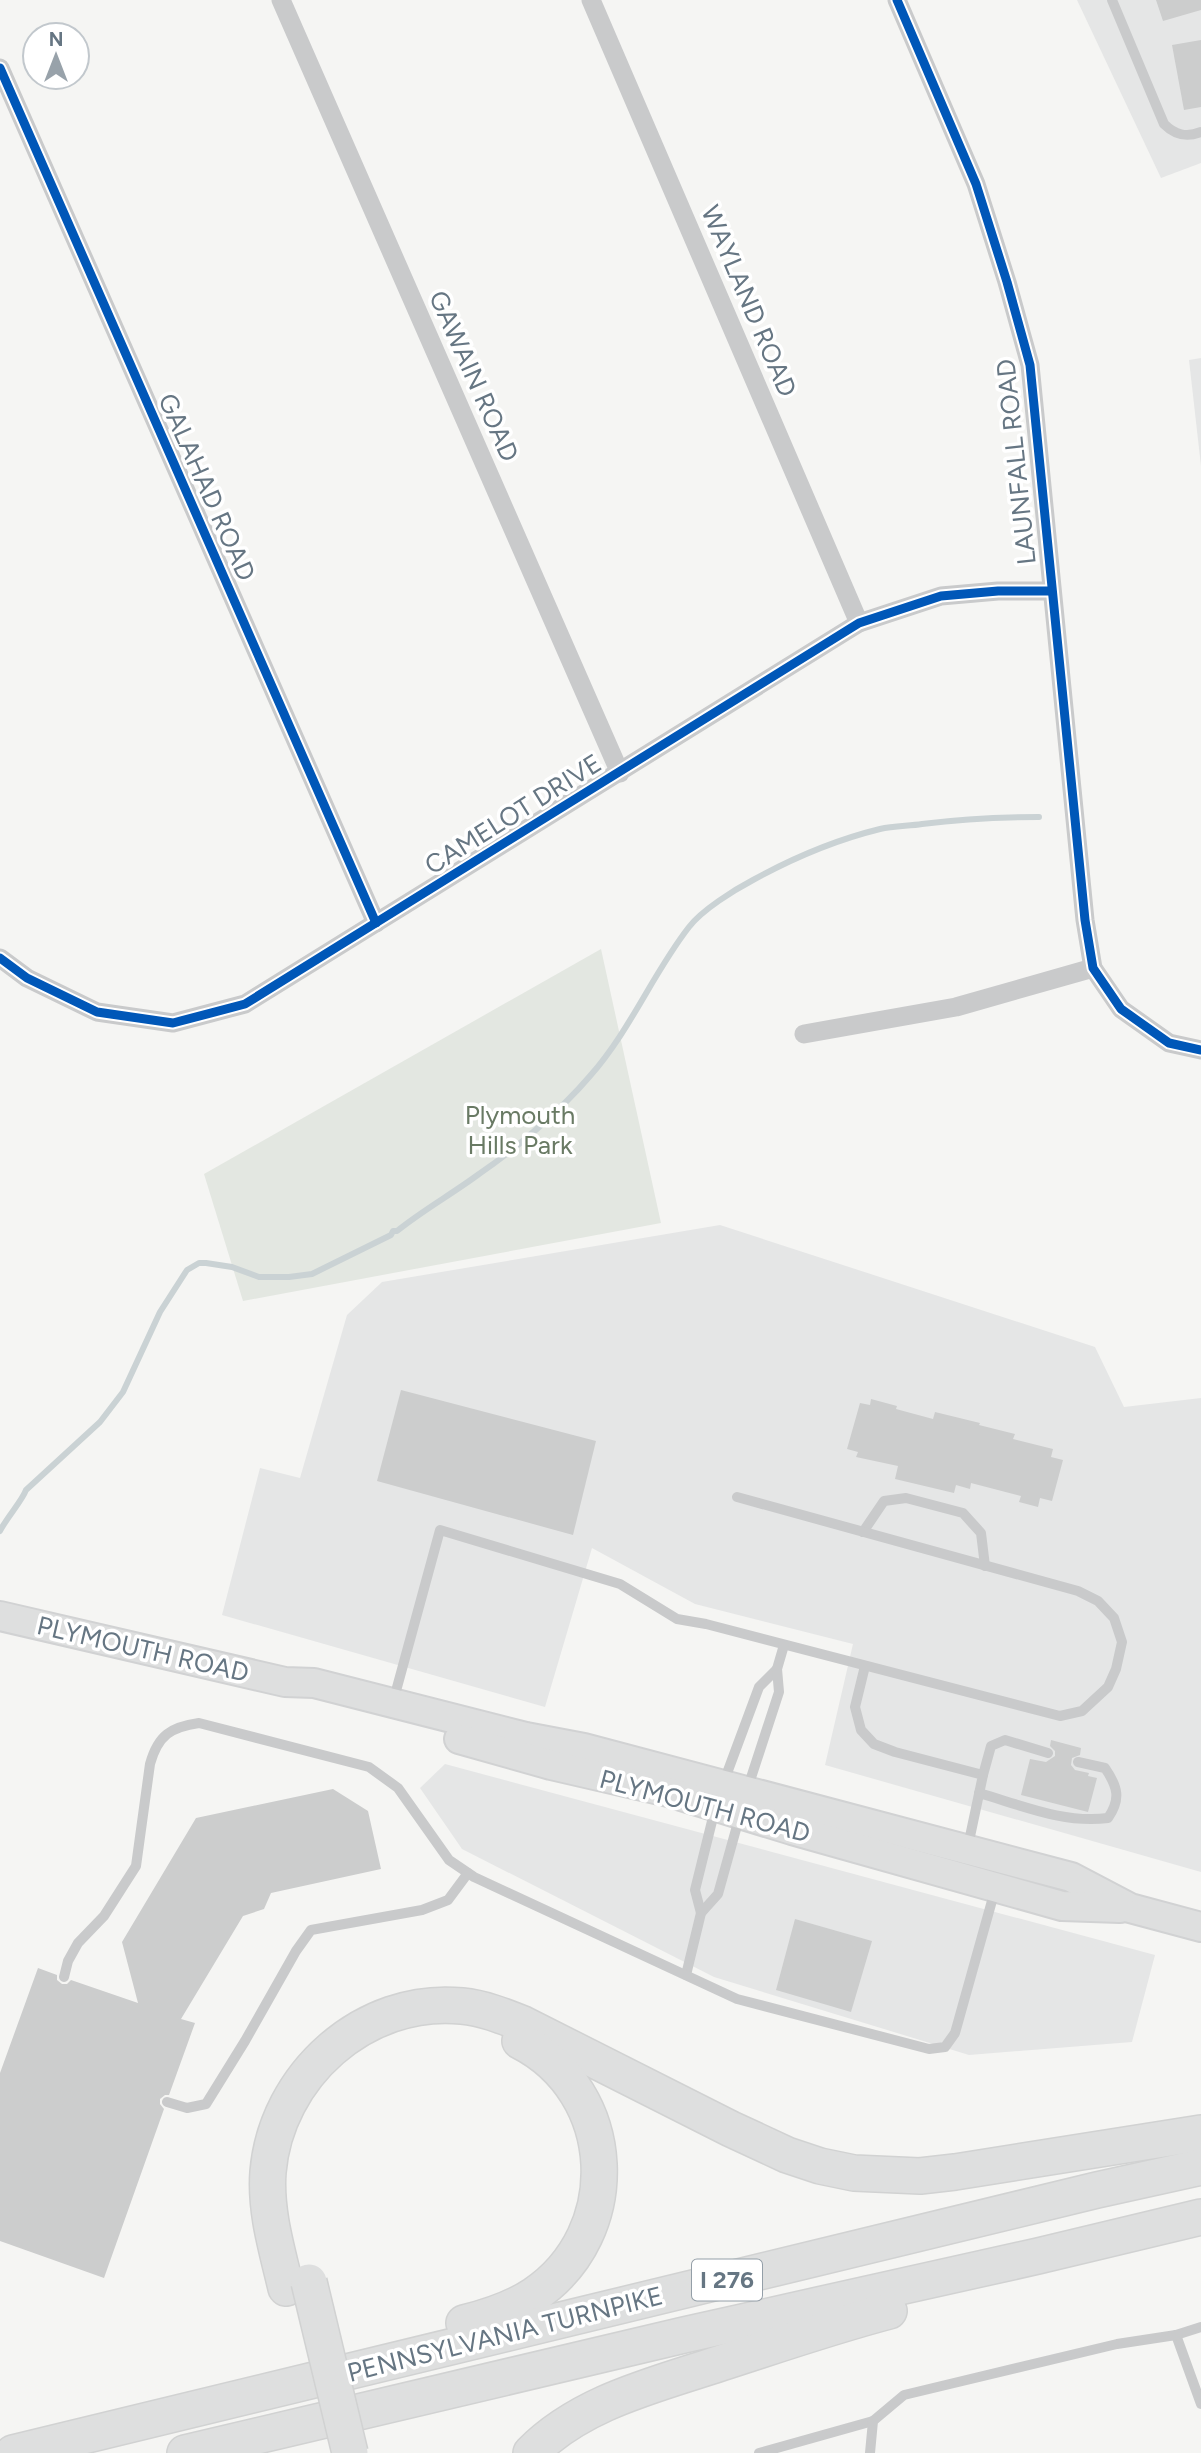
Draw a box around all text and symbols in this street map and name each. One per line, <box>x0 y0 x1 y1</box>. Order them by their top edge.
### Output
north arrow <box>21 21 91 91</box>
text: N <box>49 28 63 51</box>
street label: WAYLAND ROAD <box>694 201 804 401</box>
street label: GAWAIN ROAD <box>422 286 526 466</box>
street label: LAUNFALL ROAD <box>989 358 1043 566</box>
street label: GALAHAD ROAD <box>151 388 263 586</box>
street label: CAMELOT DRIVE <box>419 747 607 881</box>
park label: Plymouth Hills Park <box>465 1099 575 1161</box>
street label: PLYMOUTH ROAD <box>34 1609 252 1689</box>
street label: PLYMOUTH ROAD <box>596 1763 814 1849</box>
road number: I 276 <box>692 2260 762 2300</box>
street label: PENNSYLVANIA TURNPIKE <box>344 2279 666 2389</box>

